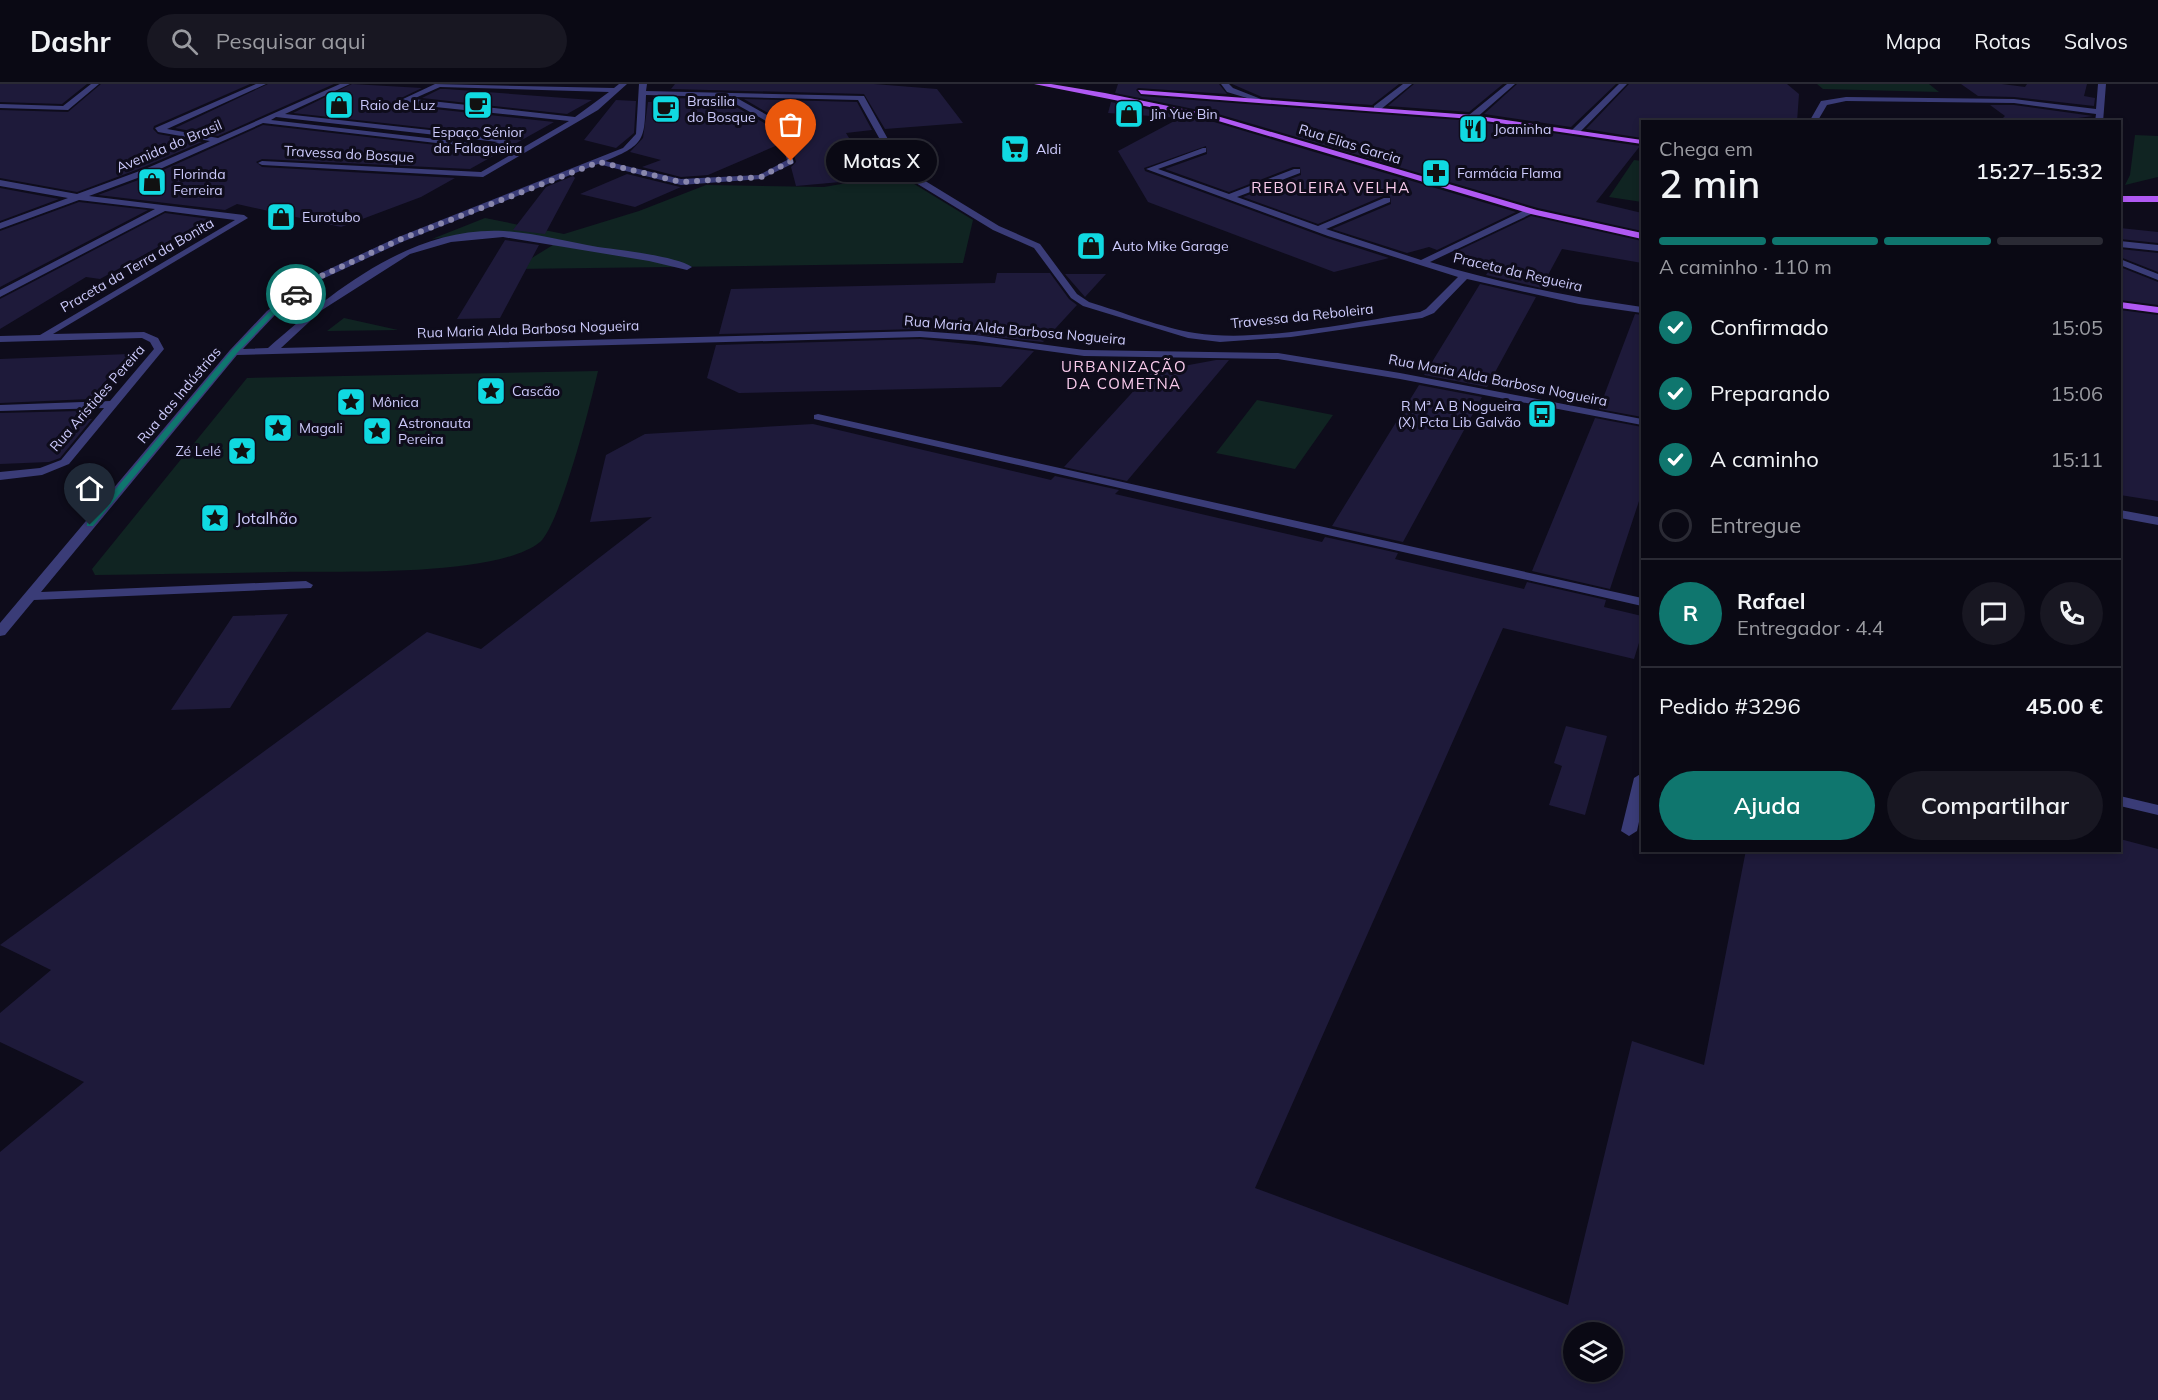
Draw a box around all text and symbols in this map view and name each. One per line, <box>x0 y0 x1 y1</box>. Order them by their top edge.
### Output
search box <box>147 14 567 68</box>
text: Dashr <box>30 24 111 59</box>
icon: search <box>168 25 201 58</box>
text: Pesquisar aqui <box>216 27 366 55</box>
text: Mapa <box>1886 28 1941 54</box>
text: Rotas <box>1974 28 2031 54</box>
text: Salvos <box>2064 28 2128 54</box>
shop icon: Raio de Luz <box>323 89 355 121</box>
cafe icon: Espaço Sénior da Falagueira <box>462 89 494 121</box>
place label: Brasilia do Bosque <box>687 92 756 126</box>
cafe icon: Brasilia do Bosque <box>650 93 682 125</box>
place label: Raio de Luz <box>360 96 436 114</box>
shop icon: Jin Yue Bin <box>1113 98 1145 130</box>
pin <box>765 99 816 161</box>
place label: Jin Yue Bin <box>1150 105 1218 123</box>
icon: bag <box>774 108 807 141</box>
restaurant icon: Joaninha <box>1457 113 1489 145</box>
street label: Avenida do Brasil <box>113 116 225 176</box>
street label: Rua Elias Garcia <box>1297 120 1403 168</box>
place label: Joaninha <box>1494 120 1551 138</box>
place label: Espaço Sénior da Falagueira <box>432 123 525 157</box>
supermarket icon: Aldi <box>999 133 1031 165</box>
text: Chega em <box>1659 136 1753 161</box>
callout: Motas X <box>827 140 938 182</box>
place label: Aldi <box>1036 140 1061 158</box>
street label: Travessa do Bosque <box>284 142 414 166</box>
text: Motas X <box>843 148 920 173</box>
pharmacy icon: Farmácia Flama <box>1420 157 1452 189</box>
text: 15:27–15:32 <box>1976 157 2103 185</box>
text: 2 min <box>1659 159 1760 208</box>
place label: Farmácia Flama <box>1457 164 1561 182</box>
place label: Florinda Ferreira <box>173 165 226 199</box>
shop icon: Florinda Ferreira <box>136 166 168 198</box>
district label: REBOLEIRA VELHA <box>1251 178 1411 197</box>
shop icon: Eurotubo <box>265 201 297 233</box>
place label: Eurotubo <box>302 208 361 226</box>
street label: Praceta da Terra da Bonita <box>57 214 217 316</box>
shop icon: Auto Mike Garage <box>1075 230 1107 262</box>
place label: Auto Mike Garage <box>1112 237 1229 255</box>
street label: Praceta da Regueira <box>1452 248 1584 296</box>
text: A caminho · 110 m <box>1659 254 1832 279</box>
courier <box>266 264 326 324</box>
icon: car <box>280 278 313 311</box>
street label: Travessa da Reboleira <box>1230 300 1374 332</box>
street label: Rua Maria Alda Barbosa Nogueira <box>903 311 1127 349</box>
icon: check <box>1659 311 1692 344</box>
text: Confirmado <box>1710 313 1829 341</box>
text: 15:05 <box>2050 315 2103 340</box>
street label: Rua Maria Alda Barbosa Nogueira <box>416 316 640 342</box>
street label: Rua Aristides Pereira <box>46 341 148 455</box>
street label: Rua das Indústrias <box>133 343 225 447</box>
street label: Rua Maria Alda Barbosa Nogueira <box>1387 350 1609 410</box>
district label: URBANIZAÇÃO DA COMETNA <box>1061 357 1187 393</box>
place icon: Cascão <box>475 375 507 407</box>
icon: check <box>1659 377 1692 410</box>
text: Preparando <box>1710 379 1830 407</box>
text: 15:06 <box>2050 381 2103 406</box>
place label: Cascão <box>512 382 560 400</box>
place icon: Mônica <box>335 386 367 418</box>
place label: Mônica <box>372 393 419 411</box>
place label: R Mª A B Nogueira (X) Pcta Lib Galvão <box>1398 397 1521 431</box>
bus stop icon: R Mª A B Nogueira (X) Pcta Lib Galvão <box>1526 398 1558 430</box>
place icon: Magali <box>262 412 294 444</box>
place label: Astronauta Pereira <box>398 414 471 448</box>
place icon: Astronauta Pereira <box>361 415 393 447</box>
place label: Magali <box>299 419 343 437</box>
place icon: Zé Lelé <box>226 435 258 467</box>
place label: Zé Lelé <box>175 442 221 460</box>
icon: check <box>1659 443 1692 476</box>
text: A caminho <box>1710 445 1819 473</box>
text: 15:11 <box>2050 447 2103 472</box>
pin <box>64 463 115 525</box>
icon: home <box>73 472 106 505</box>
place icon: Jotalhão <box>199 502 231 534</box>
place label: Jotalhão <box>236 508 297 528</box>
text: Entregue <box>1710 511 1801 539</box>
button: chat <box>1962 582 2025 645</box>
button: phone <box>2040 582 2103 645</box>
text: Rafael <box>1737 587 1805 615</box>
text: R <box>1683 599 1698 627</box>
text: Entregador · 4.4 <box>1737 615 1884 640</box>
text: Pedido #3296 <box>1659 692 1801 720</box>
text: 45.00 € <box>2026 692 2103 720</box>
button: Ajuda <box>1659 771 1875 840</box>
button: Compartilhar <box>1887 771 2103 840</box>
map controls <box>1563 1322 1623 1382</box>
button: layers <box>1563 1322 1623 1382</box>

